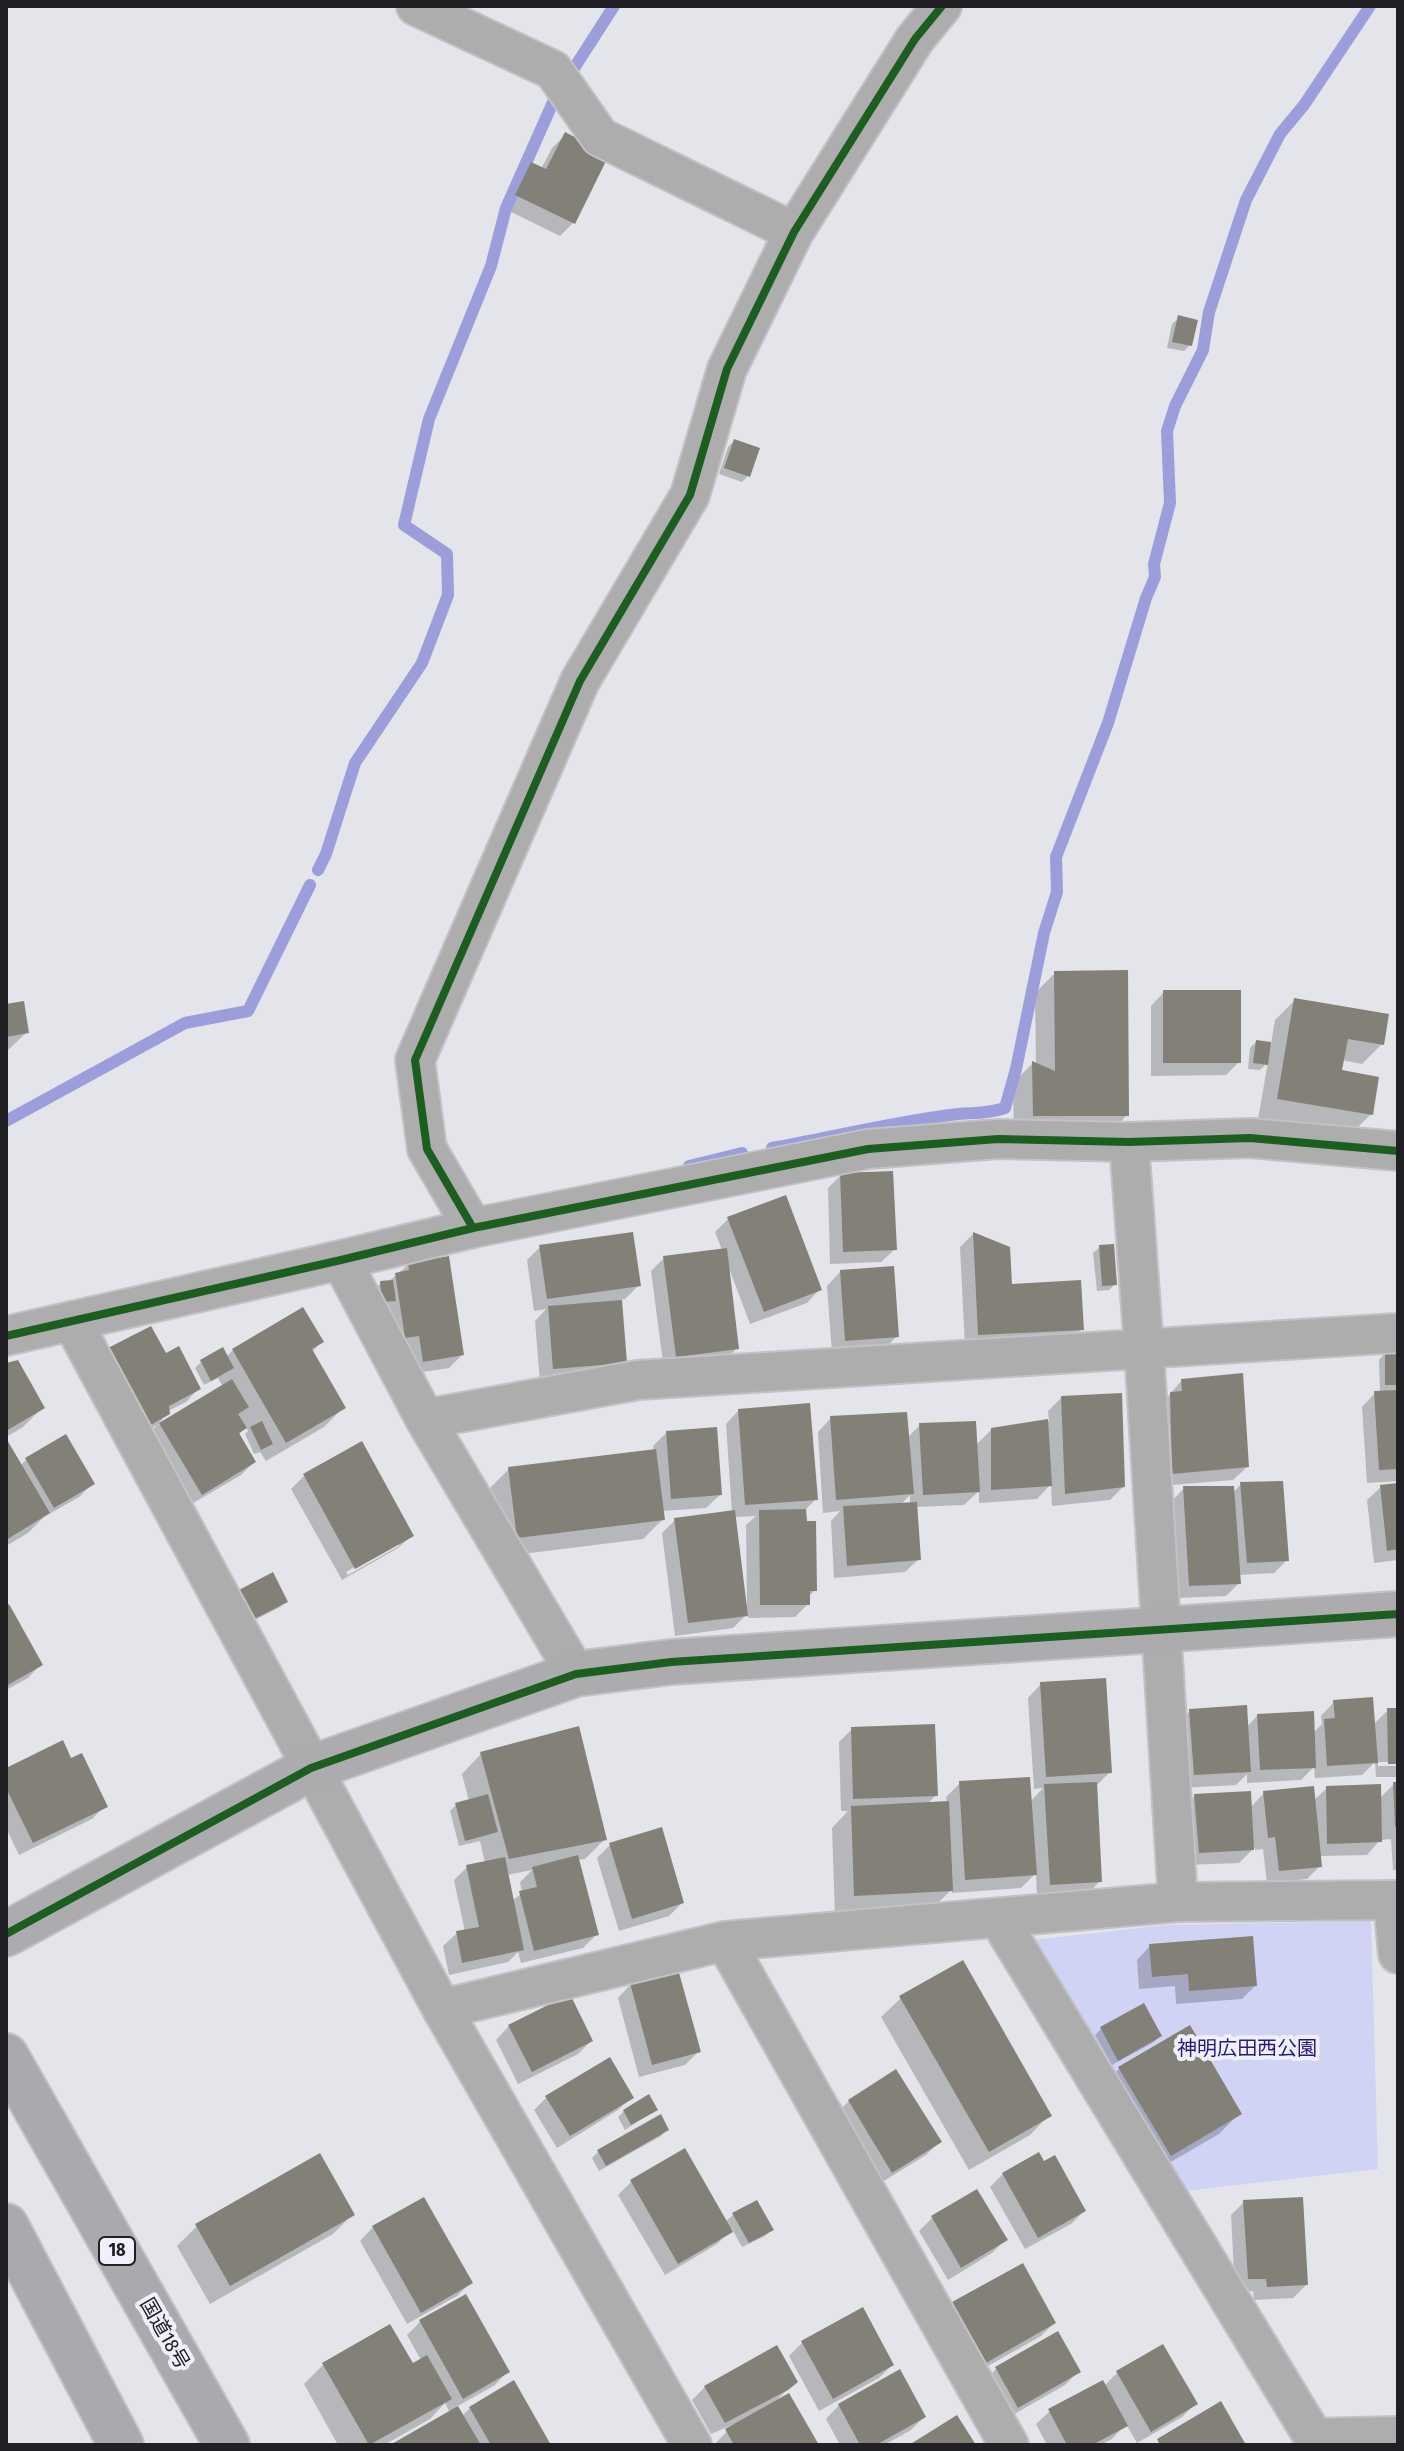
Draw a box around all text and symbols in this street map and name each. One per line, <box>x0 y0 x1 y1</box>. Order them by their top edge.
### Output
park label: 神明広田西公園 <box>1177 2037 1317 2061</box>
road number: 18 <box>99 2237 135 2265</box>
street label: 国道18号 <box>134 2294 194 2374</box>

